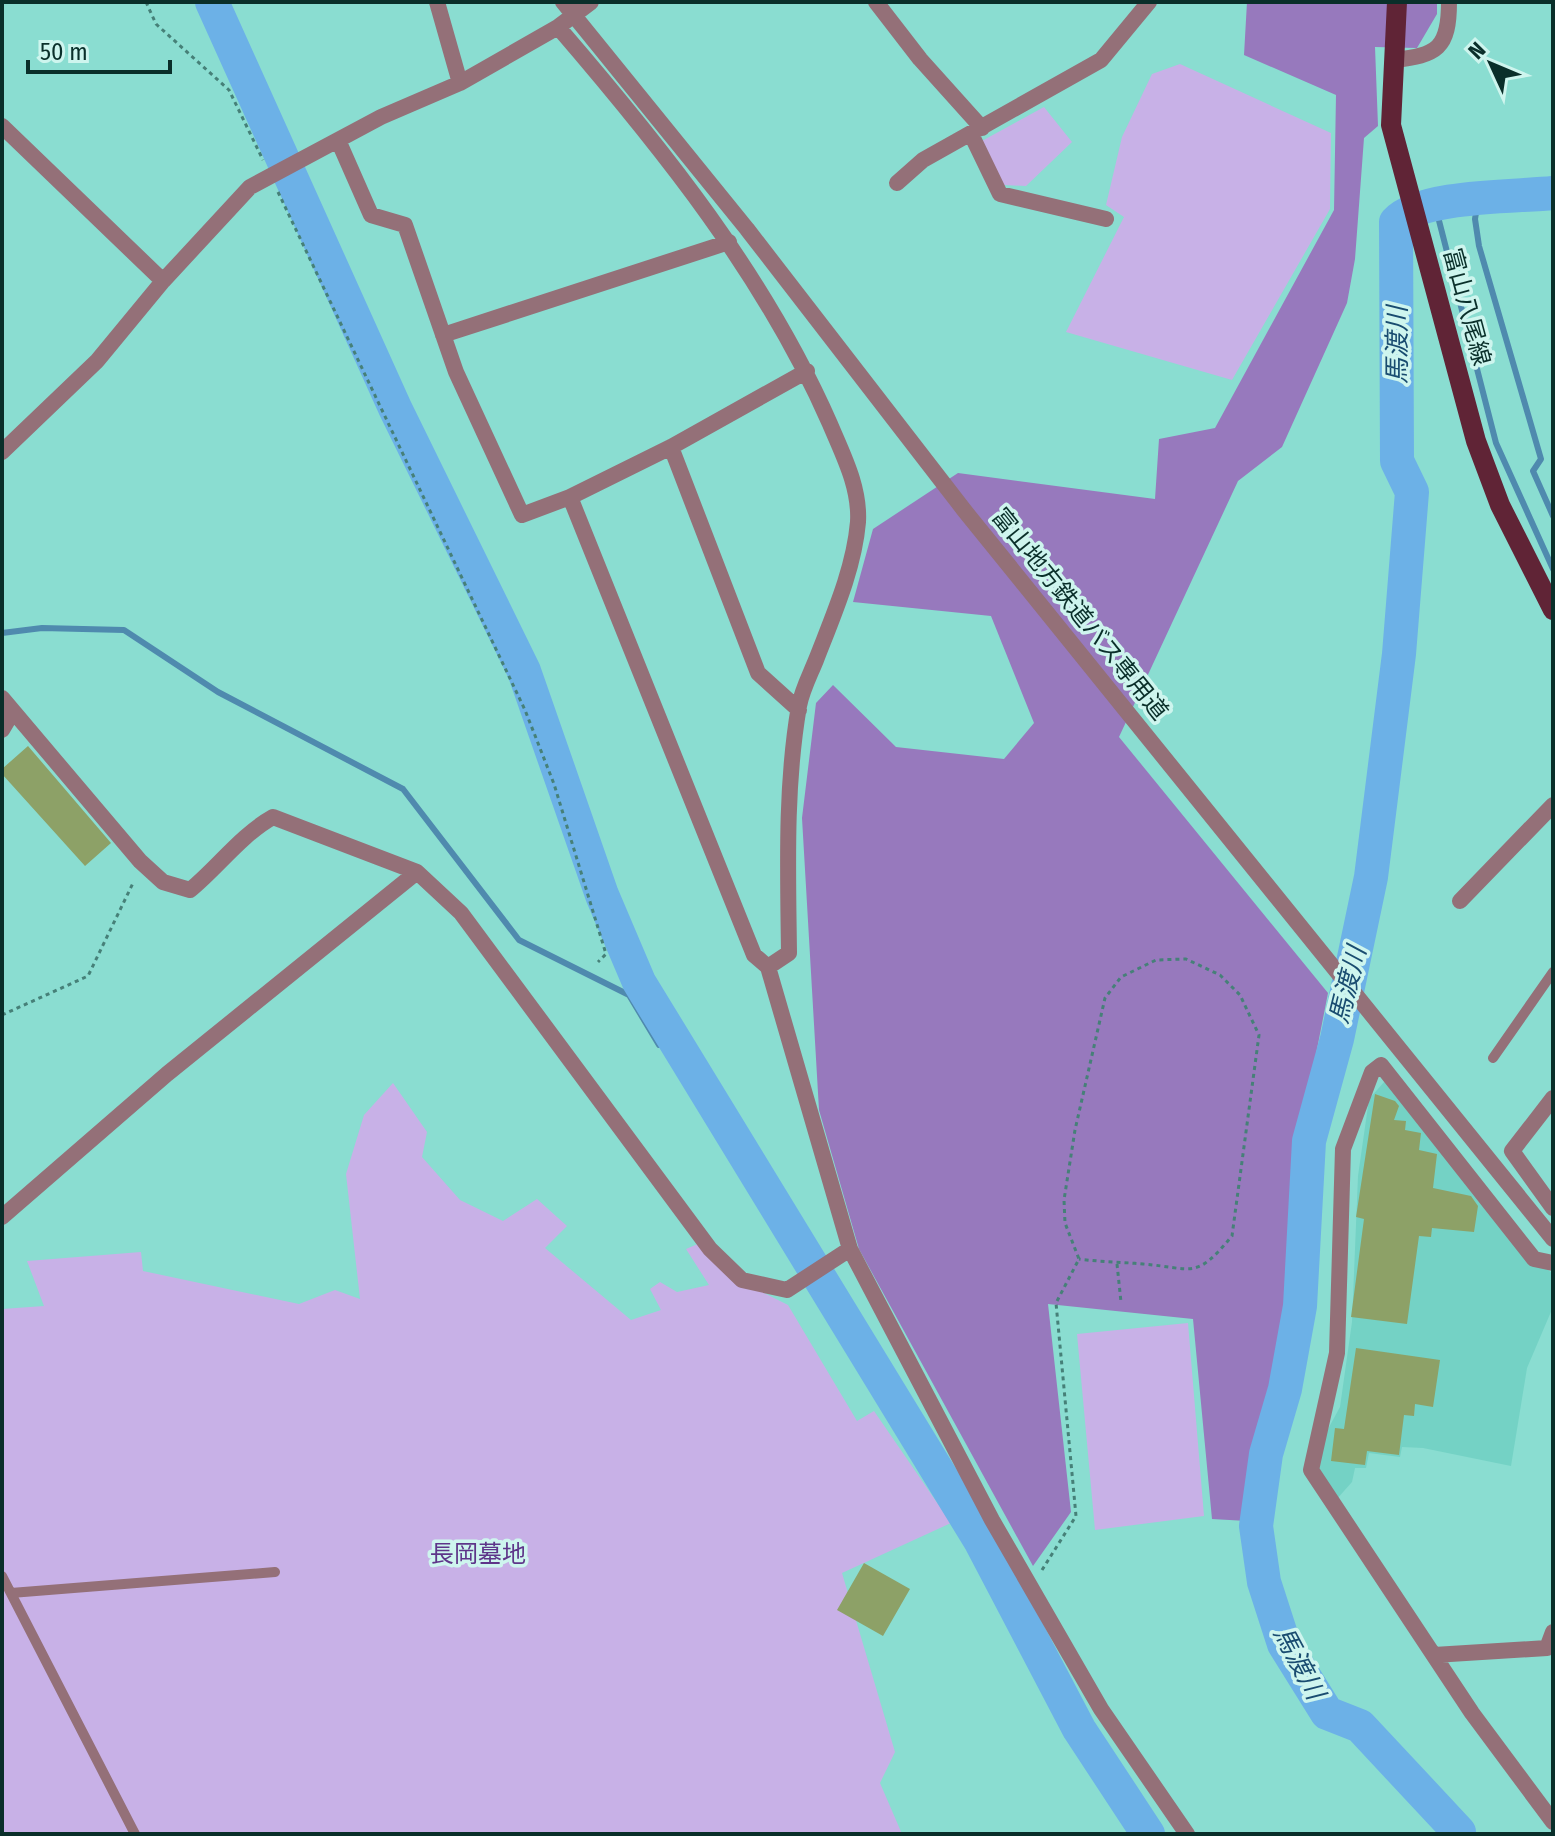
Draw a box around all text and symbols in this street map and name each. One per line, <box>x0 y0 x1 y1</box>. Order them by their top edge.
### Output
scale bar <box>28 24 170 74</box>
north arrow <box>1451 24 1531 104</box>
text: N <box>1463 36 1491 65</box>
text: 50 m <box>40 38 88 66</box>
street label: 富山八尾線 <box>1438 245 1496 369</box>
water label: 馬渡川 <box>1382 303 1413 384</box>
street label: 富山地方鉄道バス専用道 <box>986 503 1174 725</box>
water label: 馬渡川 <box>1324 941 1373 1027</box>
park label: 長岡墓地 <box>430 1540 526 1568</box>
water label: 馬渡川 <box>1267 1621 1332 1707</box>

